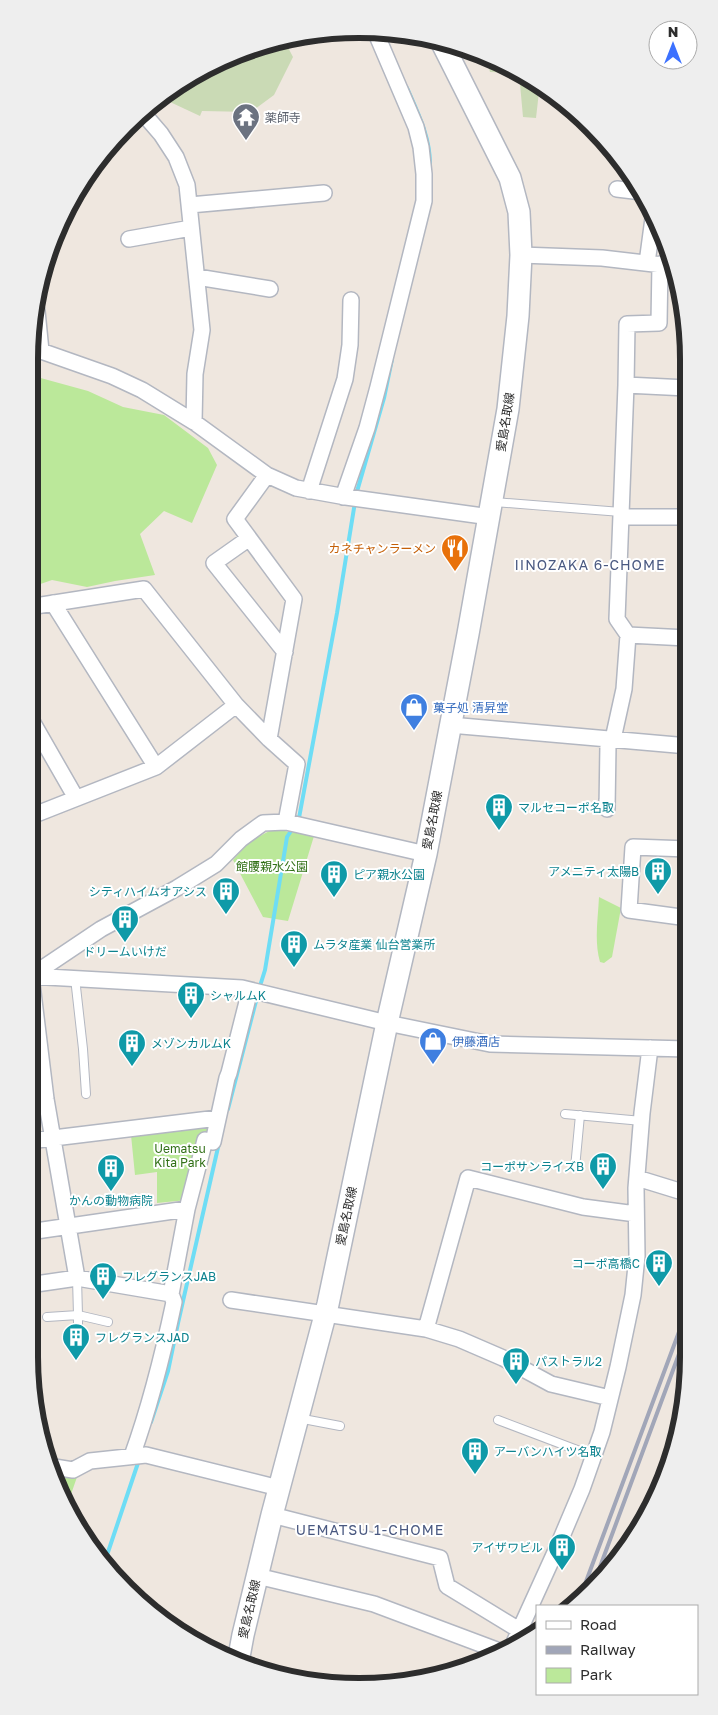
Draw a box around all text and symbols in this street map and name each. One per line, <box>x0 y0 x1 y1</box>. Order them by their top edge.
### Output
north arrow <box>648 20 698 70</box>
text: N <box>668 23 678 40</box>
temple icon: 薬師寺 <box>231 102 261 141</box>
place label: 薬師寺 <box>265 110 301 125</box>
street label: 愛島名取線 <box>493 391 517 453</box>
restaurant icon: カネチャンラーメン <box>440 533 470 572</box>
place label: カネチャンラーメン <box>329 541 436 556</box>
district label: IINOZAKA 6-CHOME <box>514 556 666 573</box>
shop icon: 菓子処 清昇堂 <box>399 692 429 731</box>
place label: 菓子処 清昇堂 <box>433 700 508 715</box>
street label: 愛島名取線 <box>419 789 445 851</box>
building icon: マルセコーポ名取 <box>484 792 514 831</box>
place label: マルセコーポ名取 <box>518 800 614 815</box>
building icon: アメニティ太陽B <box>643 856 673 895</box>
park label: 館腰親水公園 <box>236 859 308 874</box>
building icon: ピア親水公園 <box>319 859 349 898</box>
place label: アメニティ太陽B <box>548 864 639 879</box>
place label: ピア親水公園 <box>353 867 425 882</box>
building icon: シティハイムオアシス <box>211 876 241 915</box>
place label: シティハイムオアシス <box>89 884 207 899</box>
building icon: ドリームいけだ <box>110 904 140 943</box>
building icon: ムラタ産業 仙台営業所 <box>279 929 309 968</box>
place label: ムラタ産業 仙台営業所 <box>313 937 435 952</box>
place label: ドリームいけだ <box>83 944 167 959</box>
building icon: シャルムK <box>176 980 206 1019</box>
place label: シャルムK <box>210 988 266 1003</box>
shop icon: 伊藤酒店 <box>418 1026 448 1065</box>
building icon: メゾンカルムK <box>117 1028 147 1067</box>
place label: 伊藤酒店 <box>452 1034 500 1049</box>
place label: メゾンカルムK <box>151 1036 231 1051</box>
park label: Uematsu Kita Park <box>154 1141 206 1170</box>
building icon: コーポサンライズB <box>588 1151 618 1190</box>
building icon: かんの動物病院 <box>96 1153 126 1192</box>
place label: コーポサンライズB <box>480 1159 584 1174</box>
street label: 愛島名取線 <box>332 1185 360 1247</box>
place label: かんの動物病院 <box>69 1193 153 1208</box>
building icon: コーポ高橋C <box>644 1248 674 1287</box>
place label: コーポ高橋C <box>572 1256 640 1271</box>
building icon: フレグランスJAB <box>88 1261 118 1300</box>
place label: フレグランスJAB <box>122 1269 216 1284</box>
building icon: フレグランスJAD <box>61 1322 91 1361</box>
place label: フレグランスJAD <box>95 1330 190 1345</box>
building icon: パストラル2 <box>501 1346 531 1385</box>
place label: パストラル2 <box>535 1354 602 1369</box>
building icon: アーバンハイツ名取 <box>460 1436 490 1475</box>
place label: アーバンハイツ名取 <box>494 1444 602 1459</box>
district label: UEMATSU 1-CHOME <box>296 1521 444 1538</box>
building icon: アイザワビル <box>547 1532 577 1571</box>
place label: アイザワビル <box>472 1540 543 1555</box>
street label: 愛島名取線 <box>235 1578 263 1640</box>
legend <box>536 1605 698 1695</box>
text: Road <box>580 1615 617 1633</box>
text: Railway <box>580 1640 636 1658</box>
text: Park <box>580 1665 613 1683</box>

